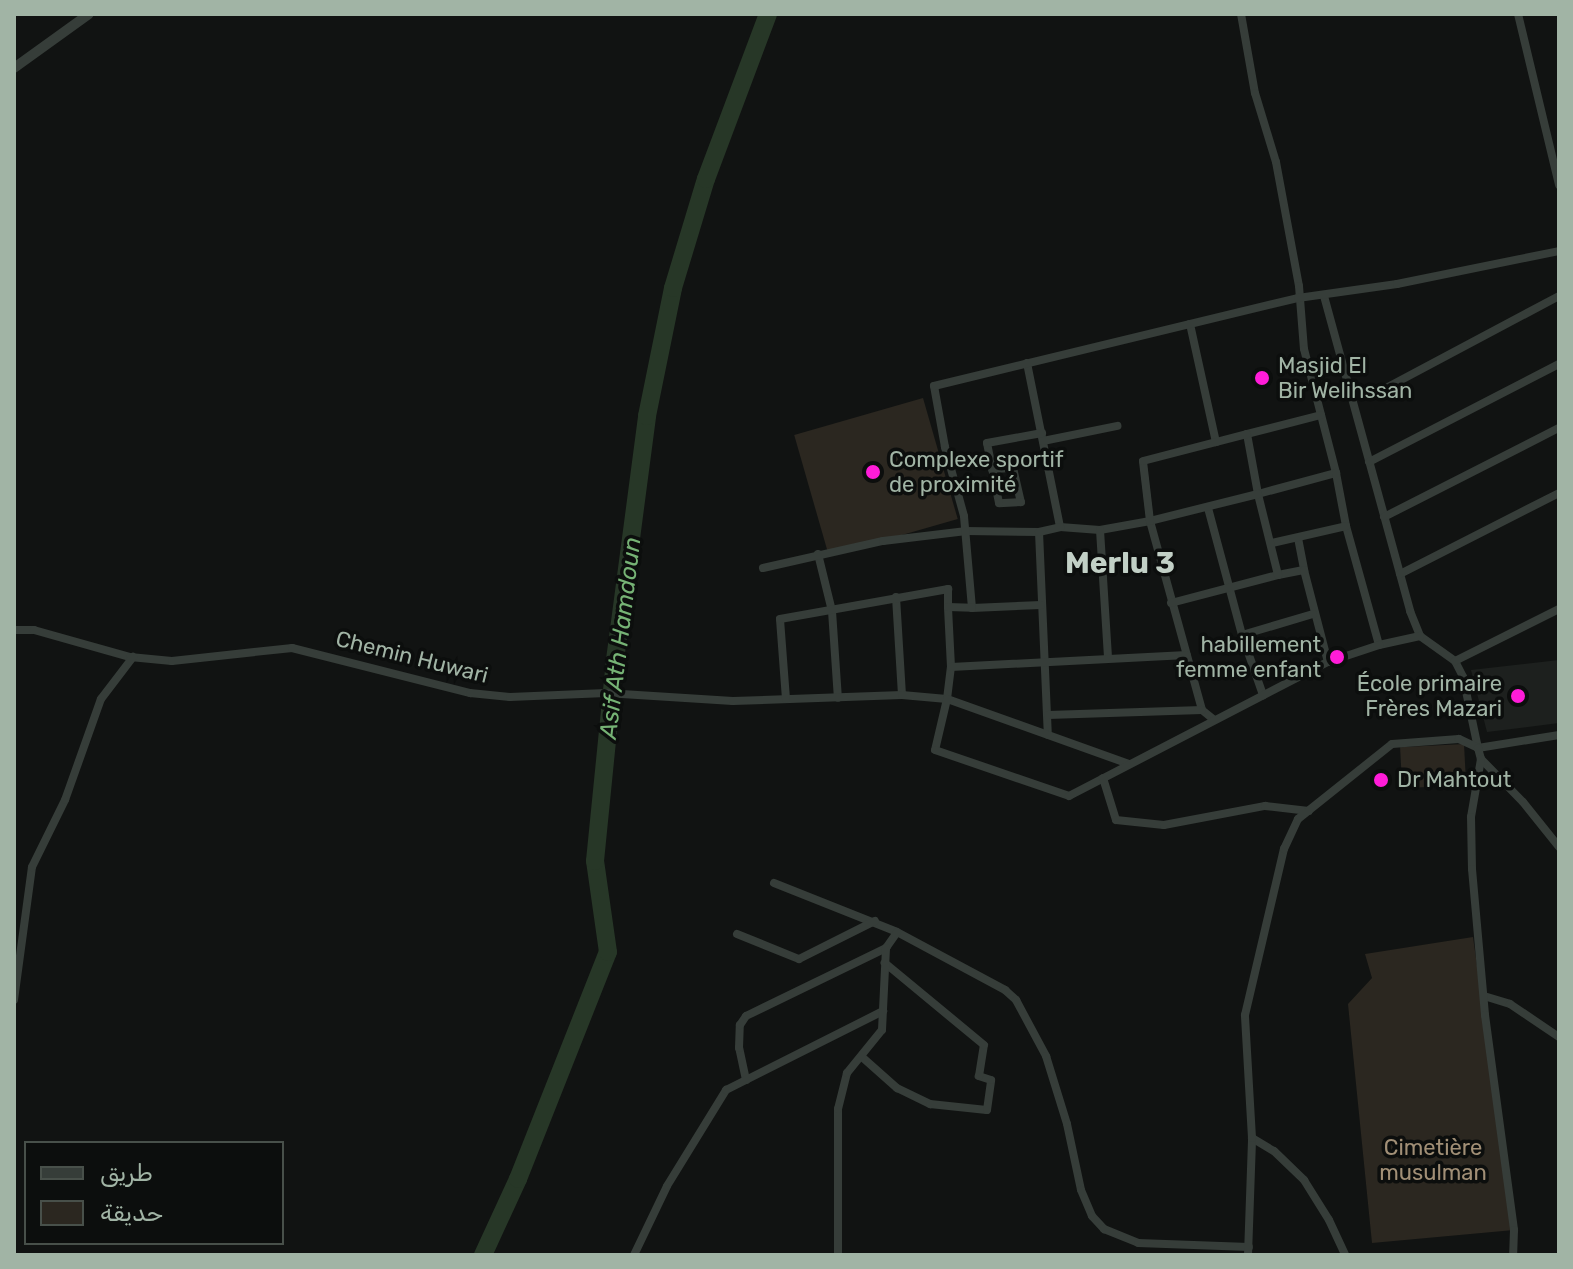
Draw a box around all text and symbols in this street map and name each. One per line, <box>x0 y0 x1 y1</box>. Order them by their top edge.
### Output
place label: Masjid El Bir Welihssan <box>1278 352 1413 404</box>
marker: Masjid El Bir Welihssan <box>1253 369 1271 387</box>
place label: Complexe sportif de proximité <box>889 446 1063 498</box>
marker: Complexe sportif de proximité <box>864 463 882 481</box>
water label: Asif Ath Hamdoun <box>594 535 648 741</box>
district label: Merlu 3 <box>1065 545 1175 581</box>
street label: Chemin Huwari <box>333 625 491 689</box>
place label: habillement femme enfant <box>1176 631 1321 682</box>
marker: habillement femme enfant <box>1328 648 1346 666</box>
place label: École primaire Frères Mazari <box>1357 670 1502 722</box>
marker: École primaire Frères Mazari <box>1509 687 1527 705</box>
place label: Dr Mahtout <box>1397 767 1512 793</box>
marker: Dr Mahtout <box>1372 771 1390 789</box>
park label: Cimetière musulman <box>1379 1134 1487 1186</box>
legend <box>24 1141 284 1245</box>
text: طريق <box>100 1159 153 1187</box>
text: حديقة <box>100 1199 163 1227</box>

